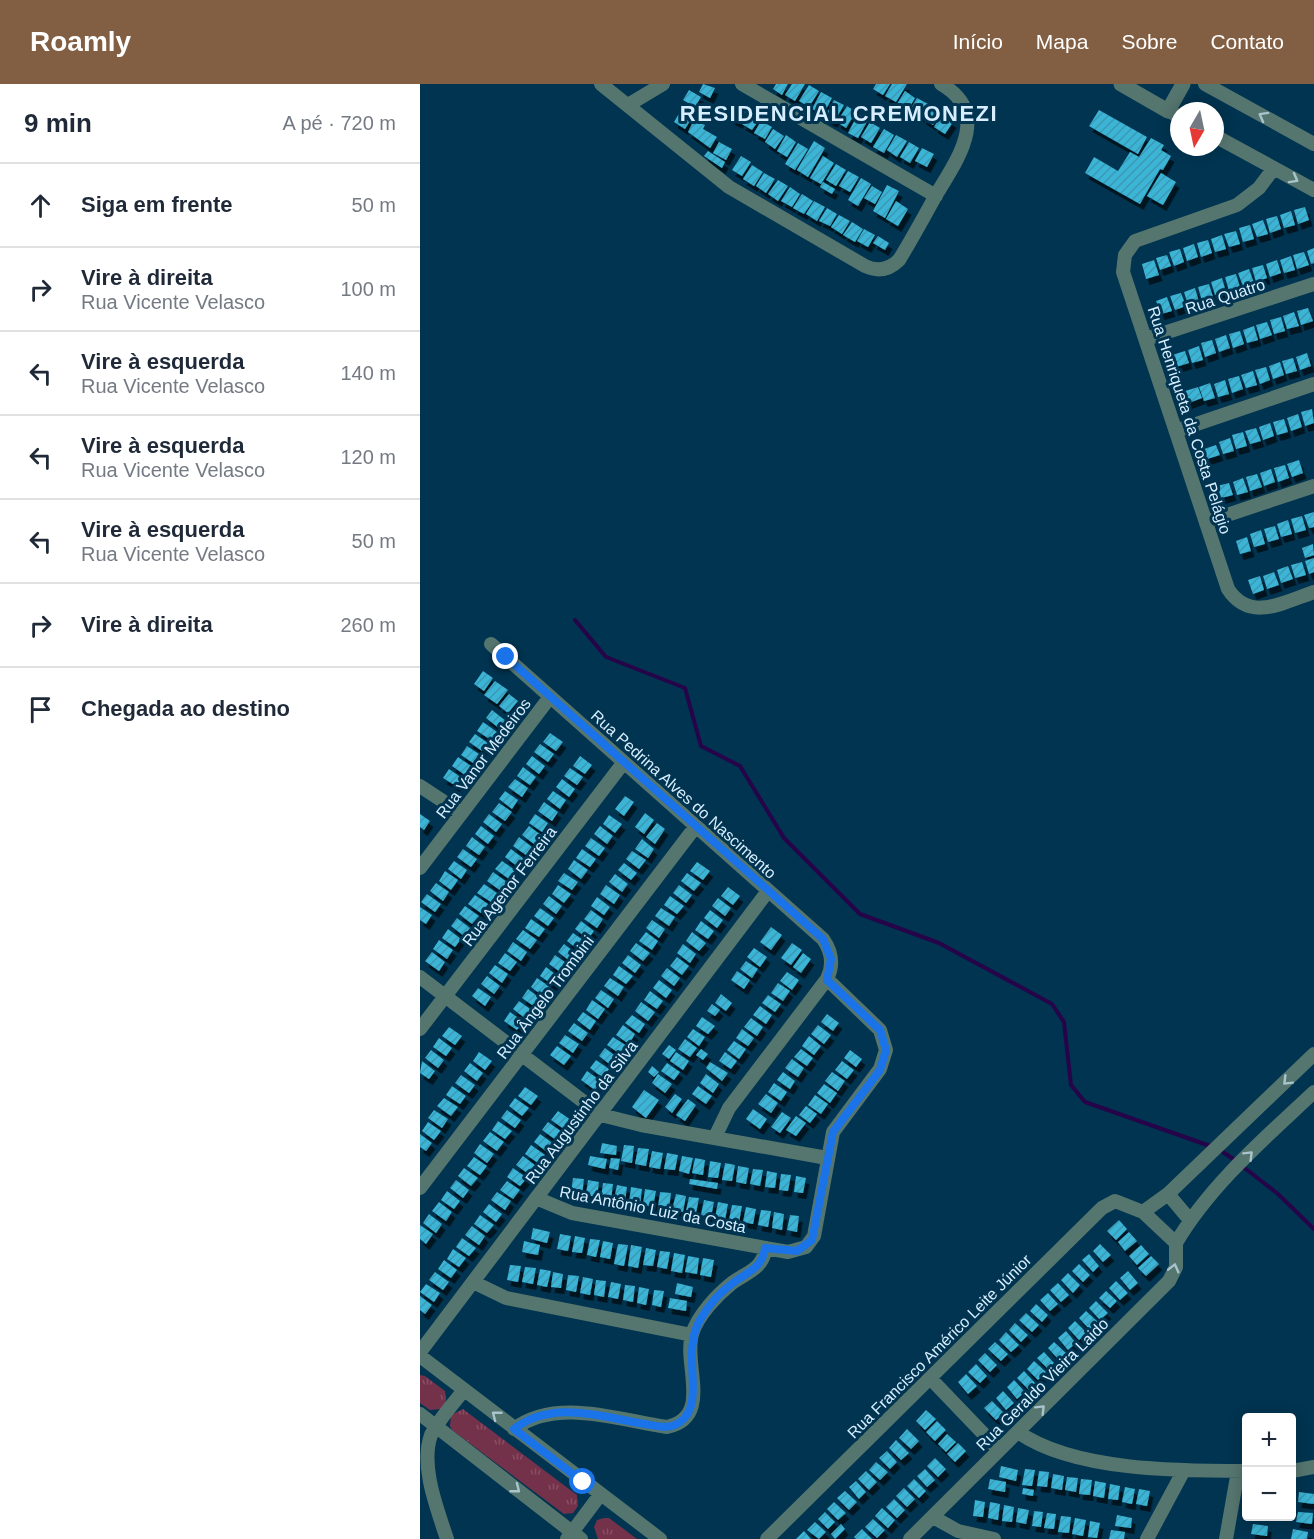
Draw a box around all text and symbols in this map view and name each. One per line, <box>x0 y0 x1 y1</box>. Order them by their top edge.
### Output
text: Roamly <box>30 26 131 57</box>
text: Início <box>953 30 1003 53</box>
text: Mapa <box>1036 30 1088 53</box>
text: Sobre <box>1121 30 1177 53</box>
text: Contato <box>1210 30 1284 53</box>
district label: RESIDENCIAL CREMONEZI <box>680 101 998 126</box>
north arrow <box>1170 102 1224 156</box>
text: 9 min <box>24 108 92 138</box>
text: A pé · 720 m <box>283 112 396 134</box>
one-way arrow <box>1259 112 1269 123</box>
one-way arrow <box>1288 172 1298 183</box>
icon: ahead <box>24 189 57 222</box>
text: Siga em frente <box>81 192 233 217</box>
text: 50 m <box>352 194 396 216</box>
text: Vire à direita <box>81 265 213 290</box>
icon: right <box>24 273 57 306</box>
street label: Rua Quatro <box>1183 276 1267 317</box>
text: 100 m <box>340 278 396 300</box>
text: Rua Vicente Velasco <box>81 291 265 313</box>
street label: Rua Henriqueta da Costa Pelágio <box>1145 304 1234 536</box>
text: Vire à esquerda <box>81 349 244 374</box>
icon: left <box>24 357 57 390</box>
text: 140 m <box>340 362 396 384</box>
text: Rua Vicente Velasco <box>81 375 265 397</box>
text: Vire à esquerda <box>81 433 244 458</box>
icon: left <box>24 441 57 474</box>
text: 120 m <box>340 446 396 468</box>
text: Rua Vicente Velasco <box>81 459 265 481</box>
text: Vire à esquerda <box>81 517 244 542</box>
icon: left <box>24 525 57 558</box>
text: 50 m <box>352 530 396 552</box>
text: Rua Vicente Velasco <box>81 543 265 565</box>
icon: right <box>24 609 57 642</box>
text: Vire à direita <box>81 612 213 637</box>
text: 260 m <box>340 614 396 636</box>
route end <box>492 643 518 669</box>
icon: arrive <box>24 693 57 726</box>
street label: Rua Vanor Medeiros <box>433 695 534 822</box>
text: Chegada ao destino <box>81 696 290 721</box>
street label: Rua Pedrina Alves do Nascimento <box>588 707 780 882</box>
street label: Rua Agenor Ferreira <box>459 823 560 949</box>
street label: Rua Ângelo Trombini <box>493 932 597 1062</box>
street label: Rua Augustinho da Silva <box>522 1037 641 1187</box>
one-way arrow <box>1284 1073 1295 1084</box>
one-way arrow <box>1242 1152 1253 1162</box>
street label: Rua Antônio Luiz da Costa <box>558 1183 748 1236</box>
street label: Rua Francisco Américo Leite Júnior <box>844 1251 1035 1442</box>
one-way arrow <box>1166 1263 1179 1273</box>
street label: Rua Geraldo Vieira Laido <box>973 1315 1112 1454</box>
one-way arrow <box>1033 1405 1044 1416</box>
one-way arrow <box>492 1411 503 1422</box>
map controls <box>1242 1413 1296 1521</box>
button: + <box>1242 1413 1296 1467</box>
button: − <box>1242 1467 1296 1521</box>
route start <box>569 1468 595 1494</box>
one-way arrow <box>509 1481 520 1492</box>

